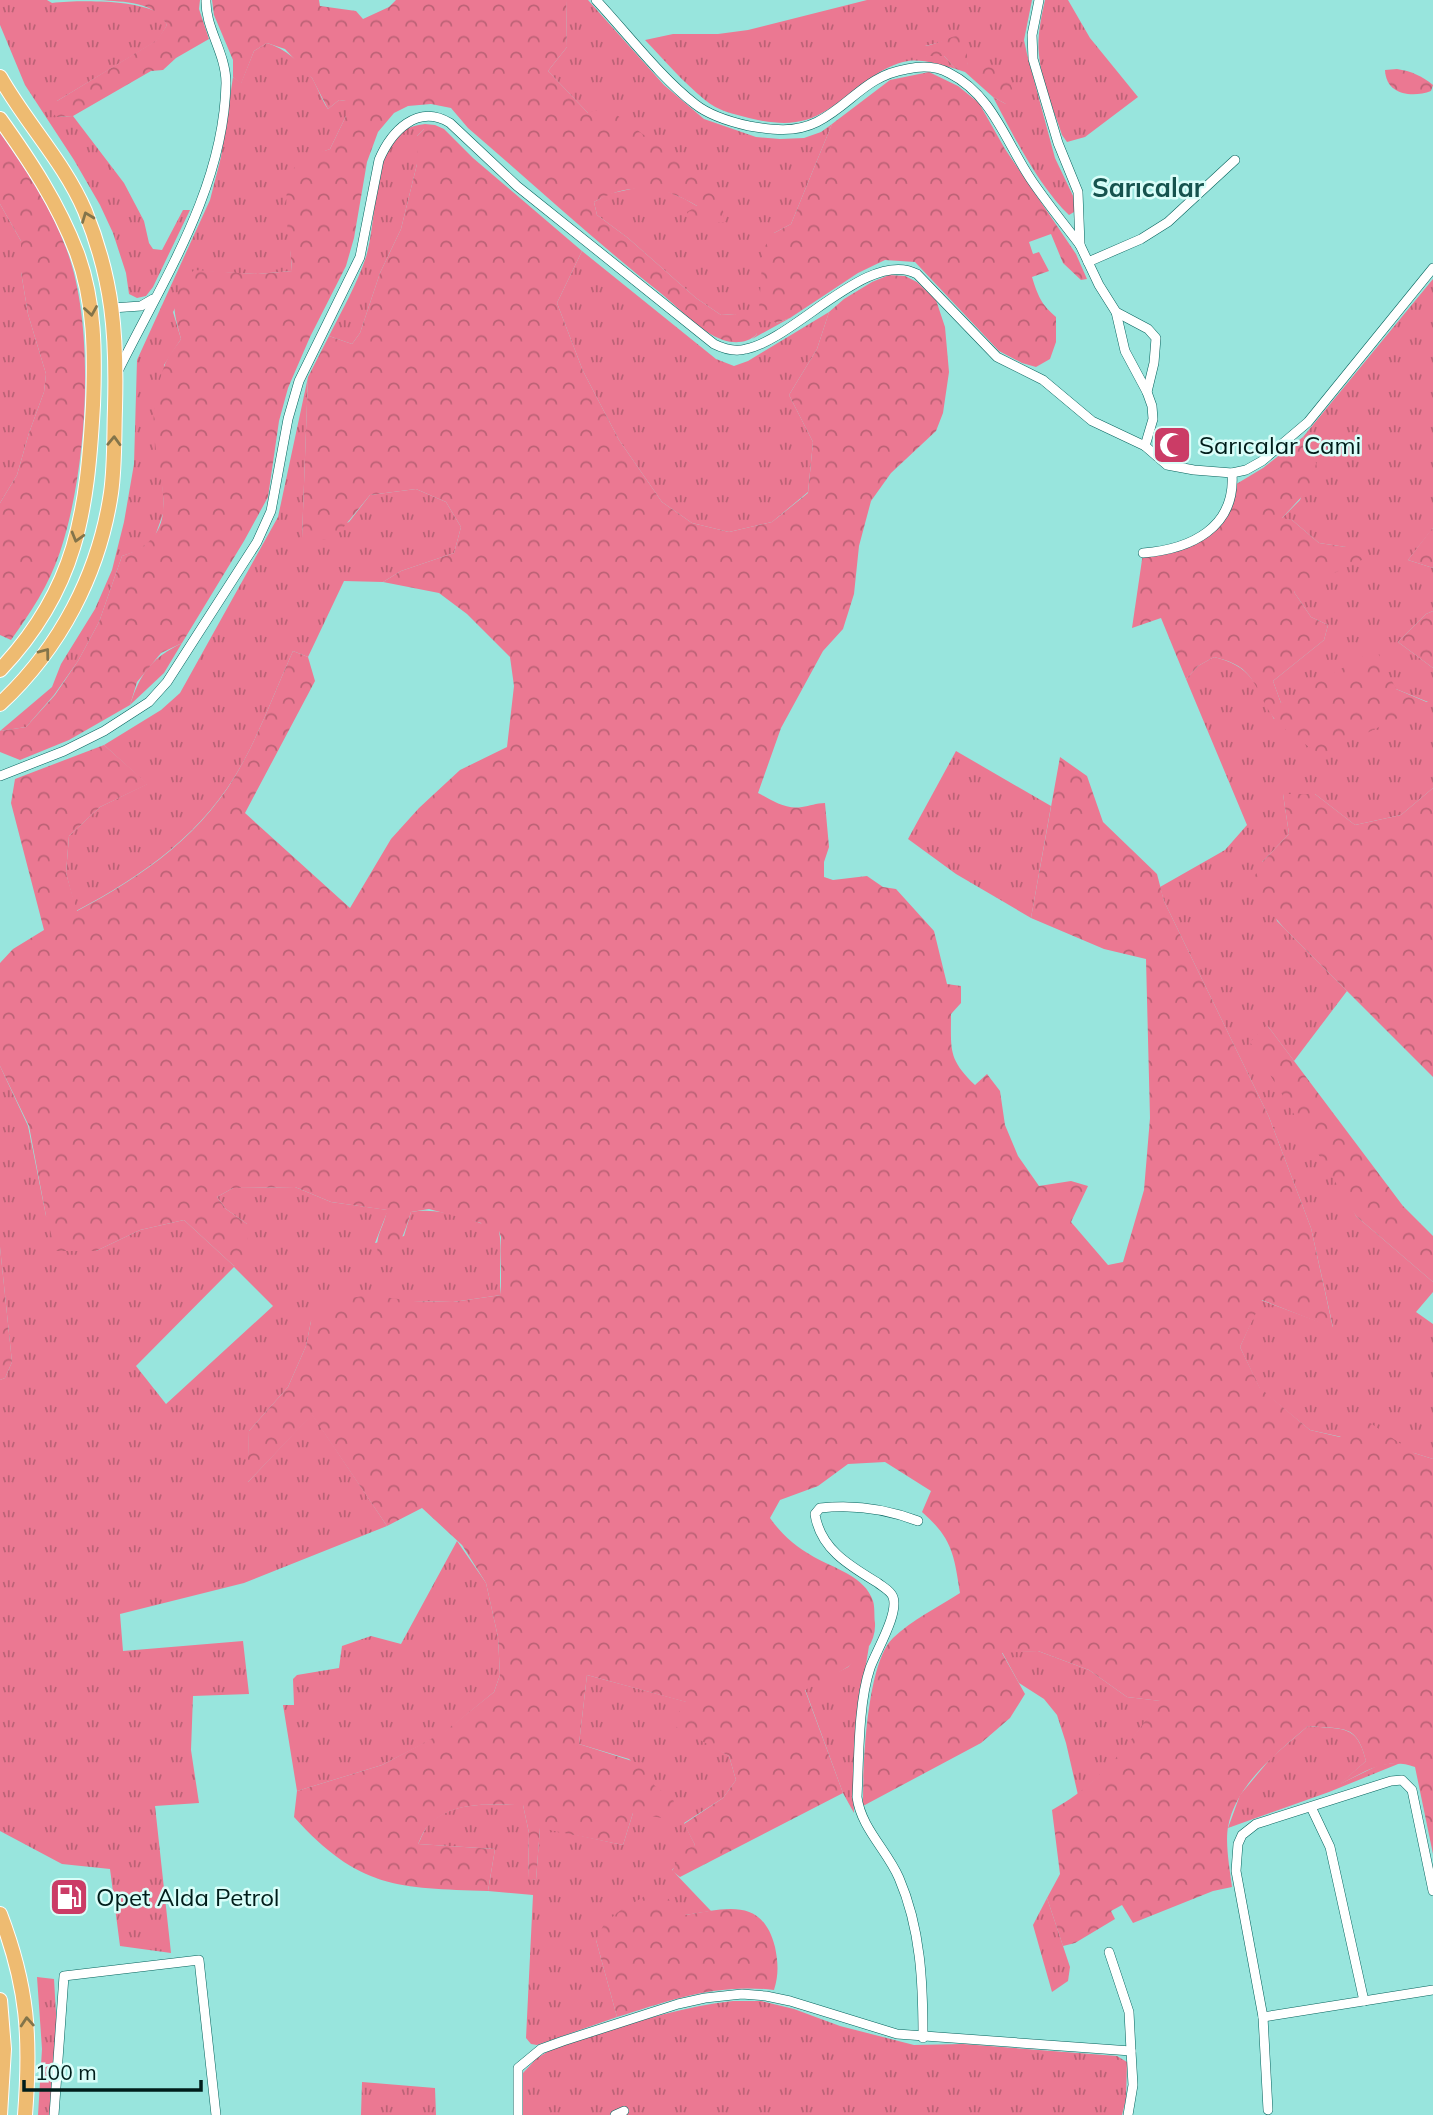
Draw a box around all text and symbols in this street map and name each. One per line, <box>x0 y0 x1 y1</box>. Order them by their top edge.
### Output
district label: Sarıcalar <box>1092 171 1205 204</box>
one-way arrow <box>81 212 95 224</box>
one-way arrow <box>83 305 98 317</box>
mosque icon: Sarıcalar Cami <box>1151 424 1193 466</box>
place label: Sarıcalar Cami <box>1199 430 1361 460</box>
one-way arrow <box>107 435 122 446</box>
one-way arrow <box>71 531 85 543</box>
one-way arrow <box>37 648 49 661</box>
fuel station icon: Opet Alda Petrol <box>48 1876 90 1918</box>
place label: Opet Alda Petrol <box>96 1882 280 1912</box>
one-way arrow <box>19 2017 34 2028</box>
scale bar <box>24 2048 201 2092</box>
text: 100 m <box>35 2059 97 2085</box>

